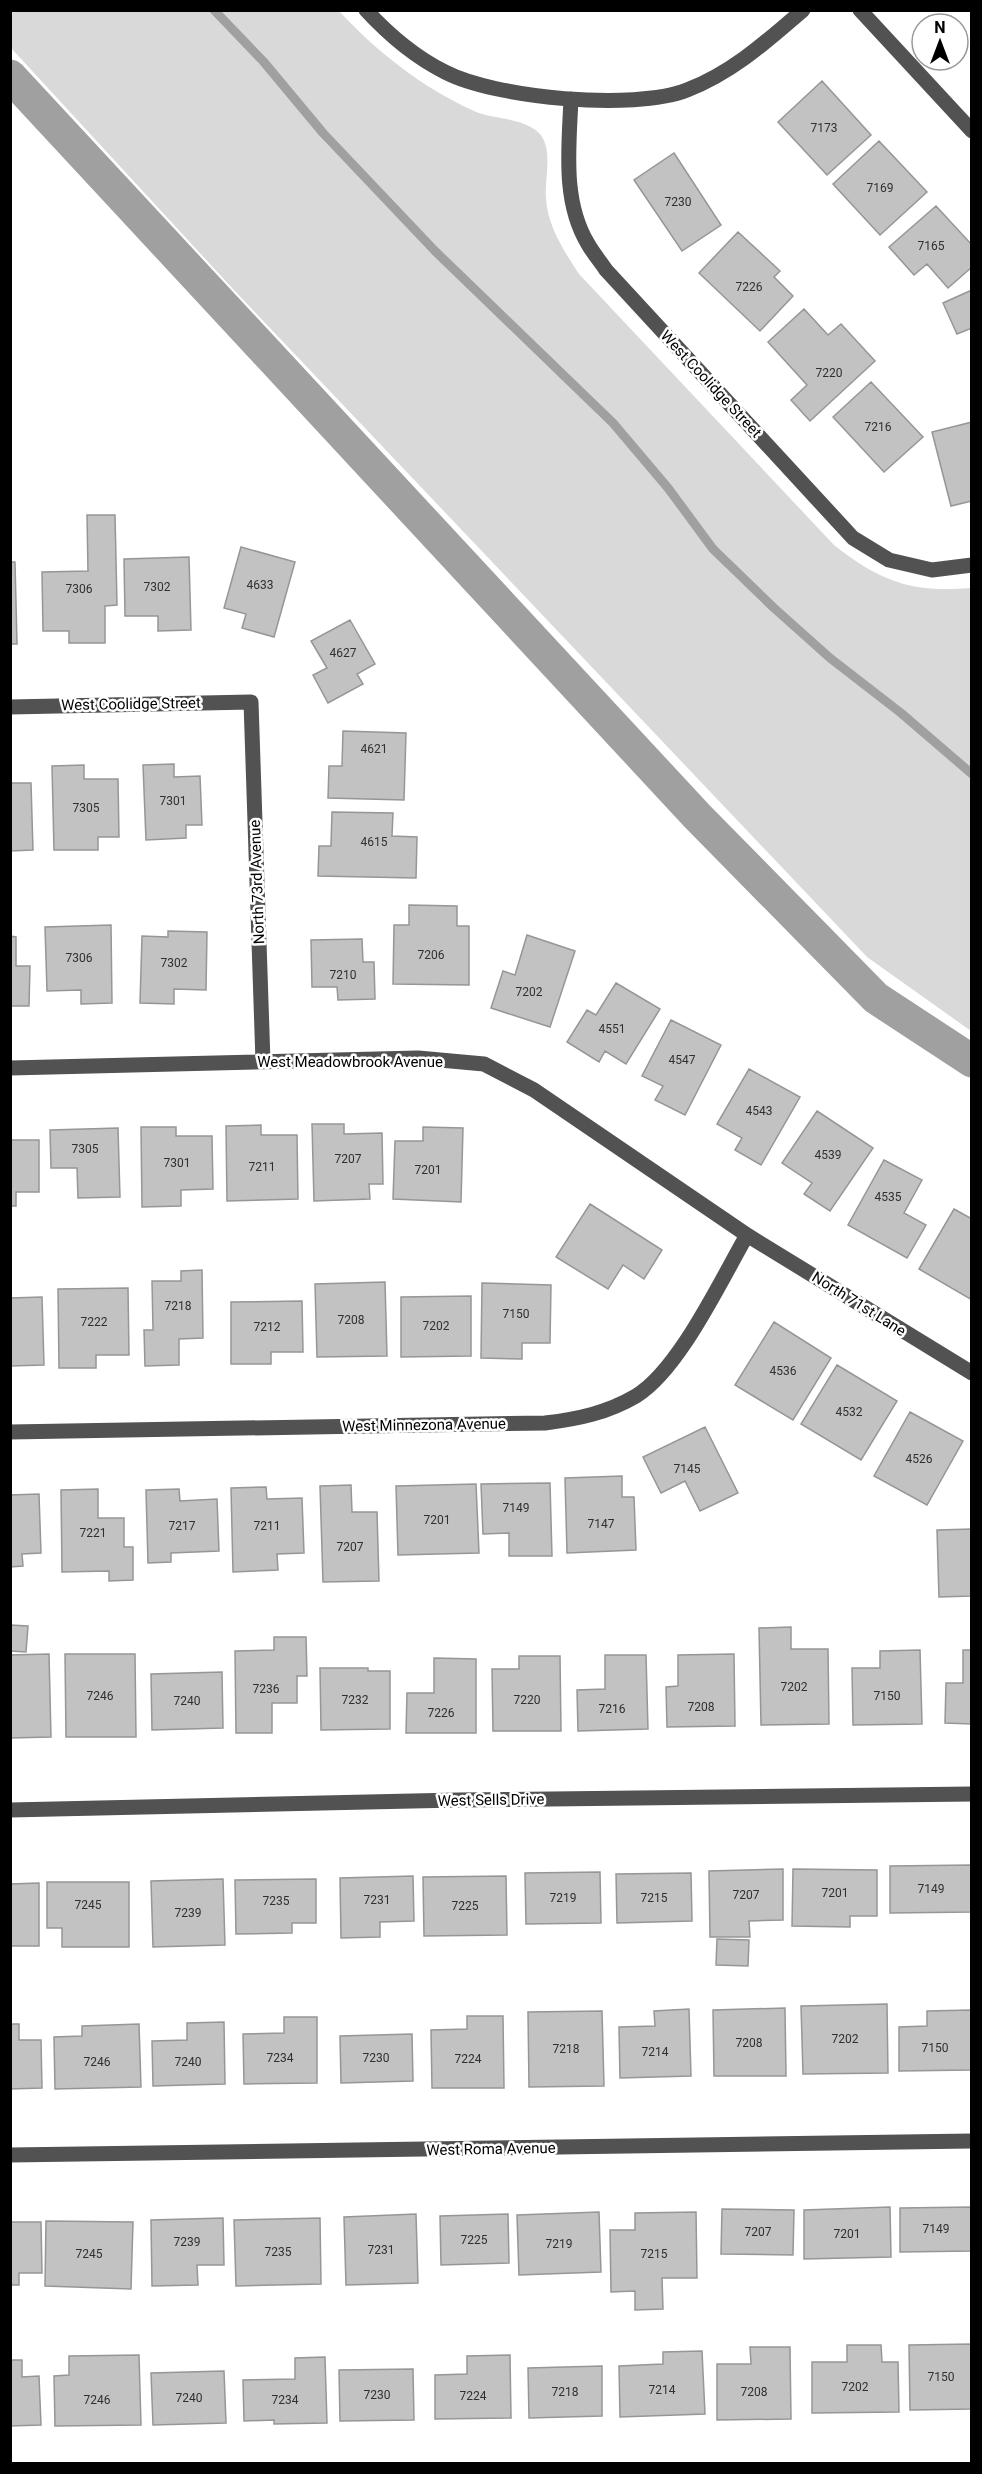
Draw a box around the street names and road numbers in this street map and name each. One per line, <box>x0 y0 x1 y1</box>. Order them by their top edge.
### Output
street label: West Coolidge Street <box>657 327 765 441</box>
street label: West Coolidge Street <box>61 694 201 714</box>
street label: North 73rd Avenue <box>246 819 268 945</box>
street label: West Meadowbrook Avenue <box>257 1053 443 1071</box>
street label: North 71st Lane <box>809 1268 909 1340</box>
street label: West Minnezona Avenue <box>342 1415 506 1435</box>
street label: West Sells Drive <box>437 1790 545 1810</box>
street label: West Roma Avenue <box>426 2139 556 2159</box>

